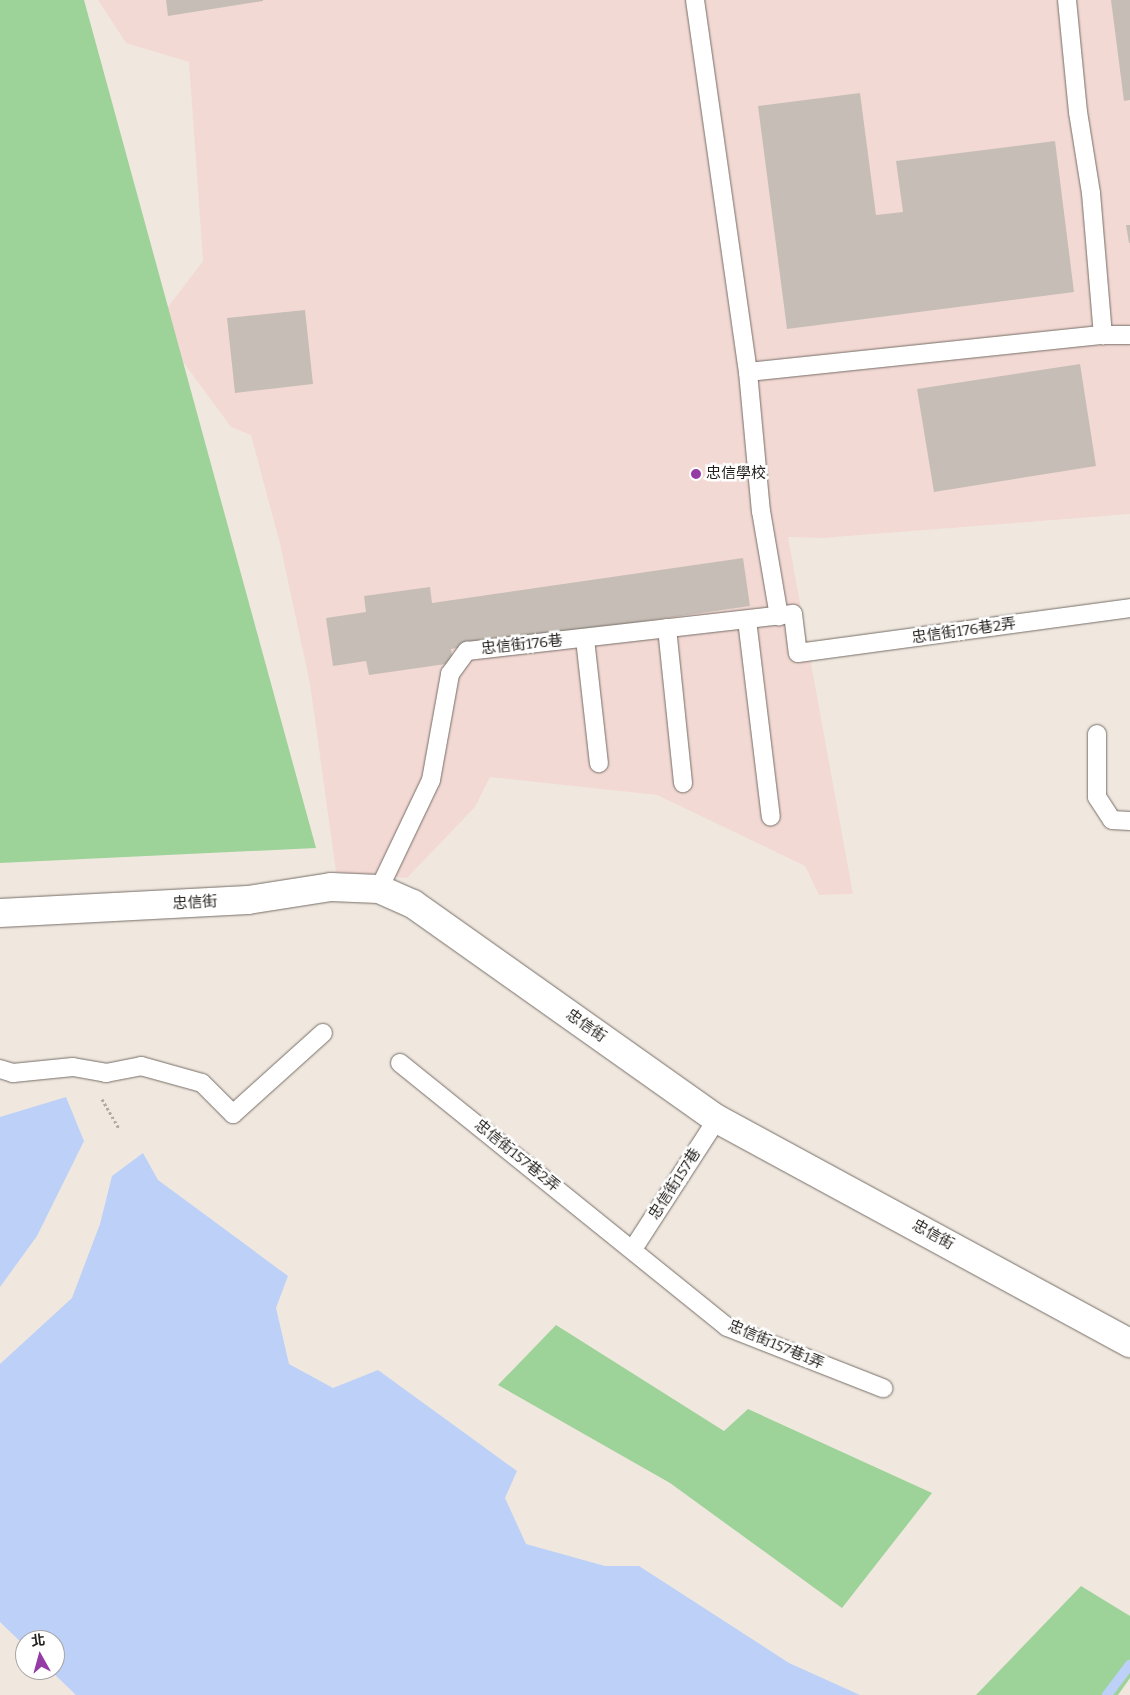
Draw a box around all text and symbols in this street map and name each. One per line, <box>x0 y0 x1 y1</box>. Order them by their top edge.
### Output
place label: 忠信學校 <box>706 465 766 483</box>
marker: 忠信學校 <box>690 468 702 480</box>
street label: 忠信街176巷2弄 <box>911 615 1017 647</box>
street label: 忠信街176巷 <box>480 632 564 658</box>
street label: 忠信街 <box>172 893 218 913</box>
street label: 忠信街 <box>562 1006 610 1046</box>
street label: 忠信街157巷2弄 <box>471 1116 563 1196</box>
street label: 忠信街157巷 <box>645 1145 705 1223</box>
street label: 忠信街 <box>909 1216 957 1254</box>
street label: 忠信街157巷1弄 <box>725 1317 827 1373</box>
north arrow <box>15 1630 65 1680</box>
text: 北 <box>30 1631 46 1650</box>

